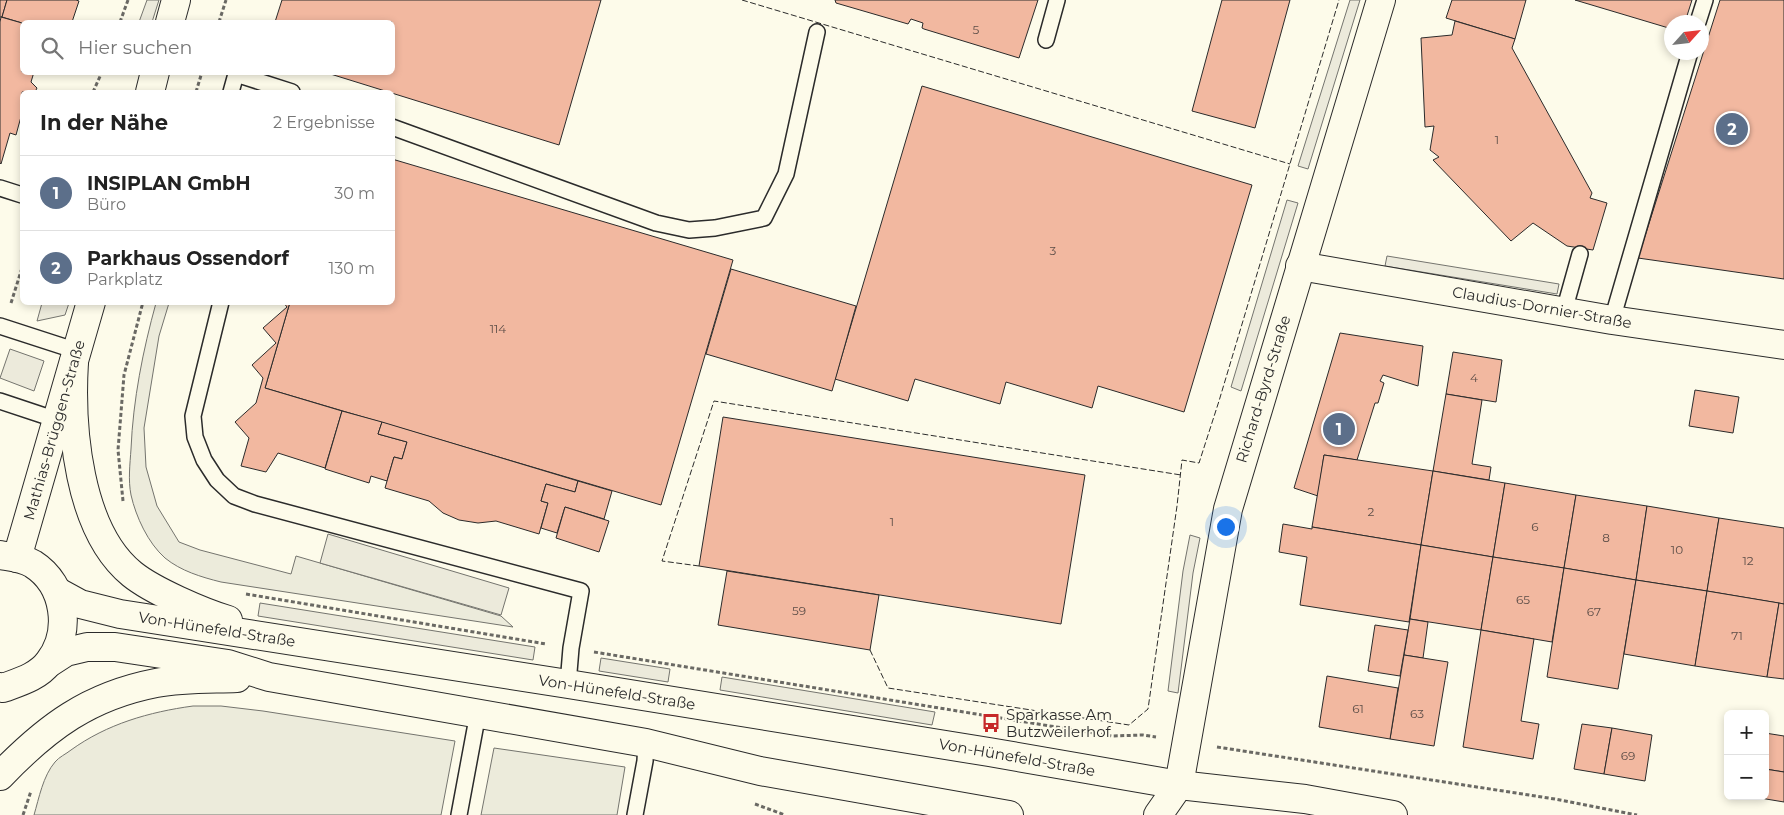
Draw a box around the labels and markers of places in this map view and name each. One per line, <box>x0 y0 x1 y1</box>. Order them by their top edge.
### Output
pin: 2 <box>1716 110 1748 148</box>
pin: 1 <box>1323 410 1355 448</box>
place label: Sparkasse Am Butzweilerhof <box>1006 705 1112 741</box>
bus stop icon: Sparkasse Am Butzweilerhof <box>980 712 1002 734</box>

